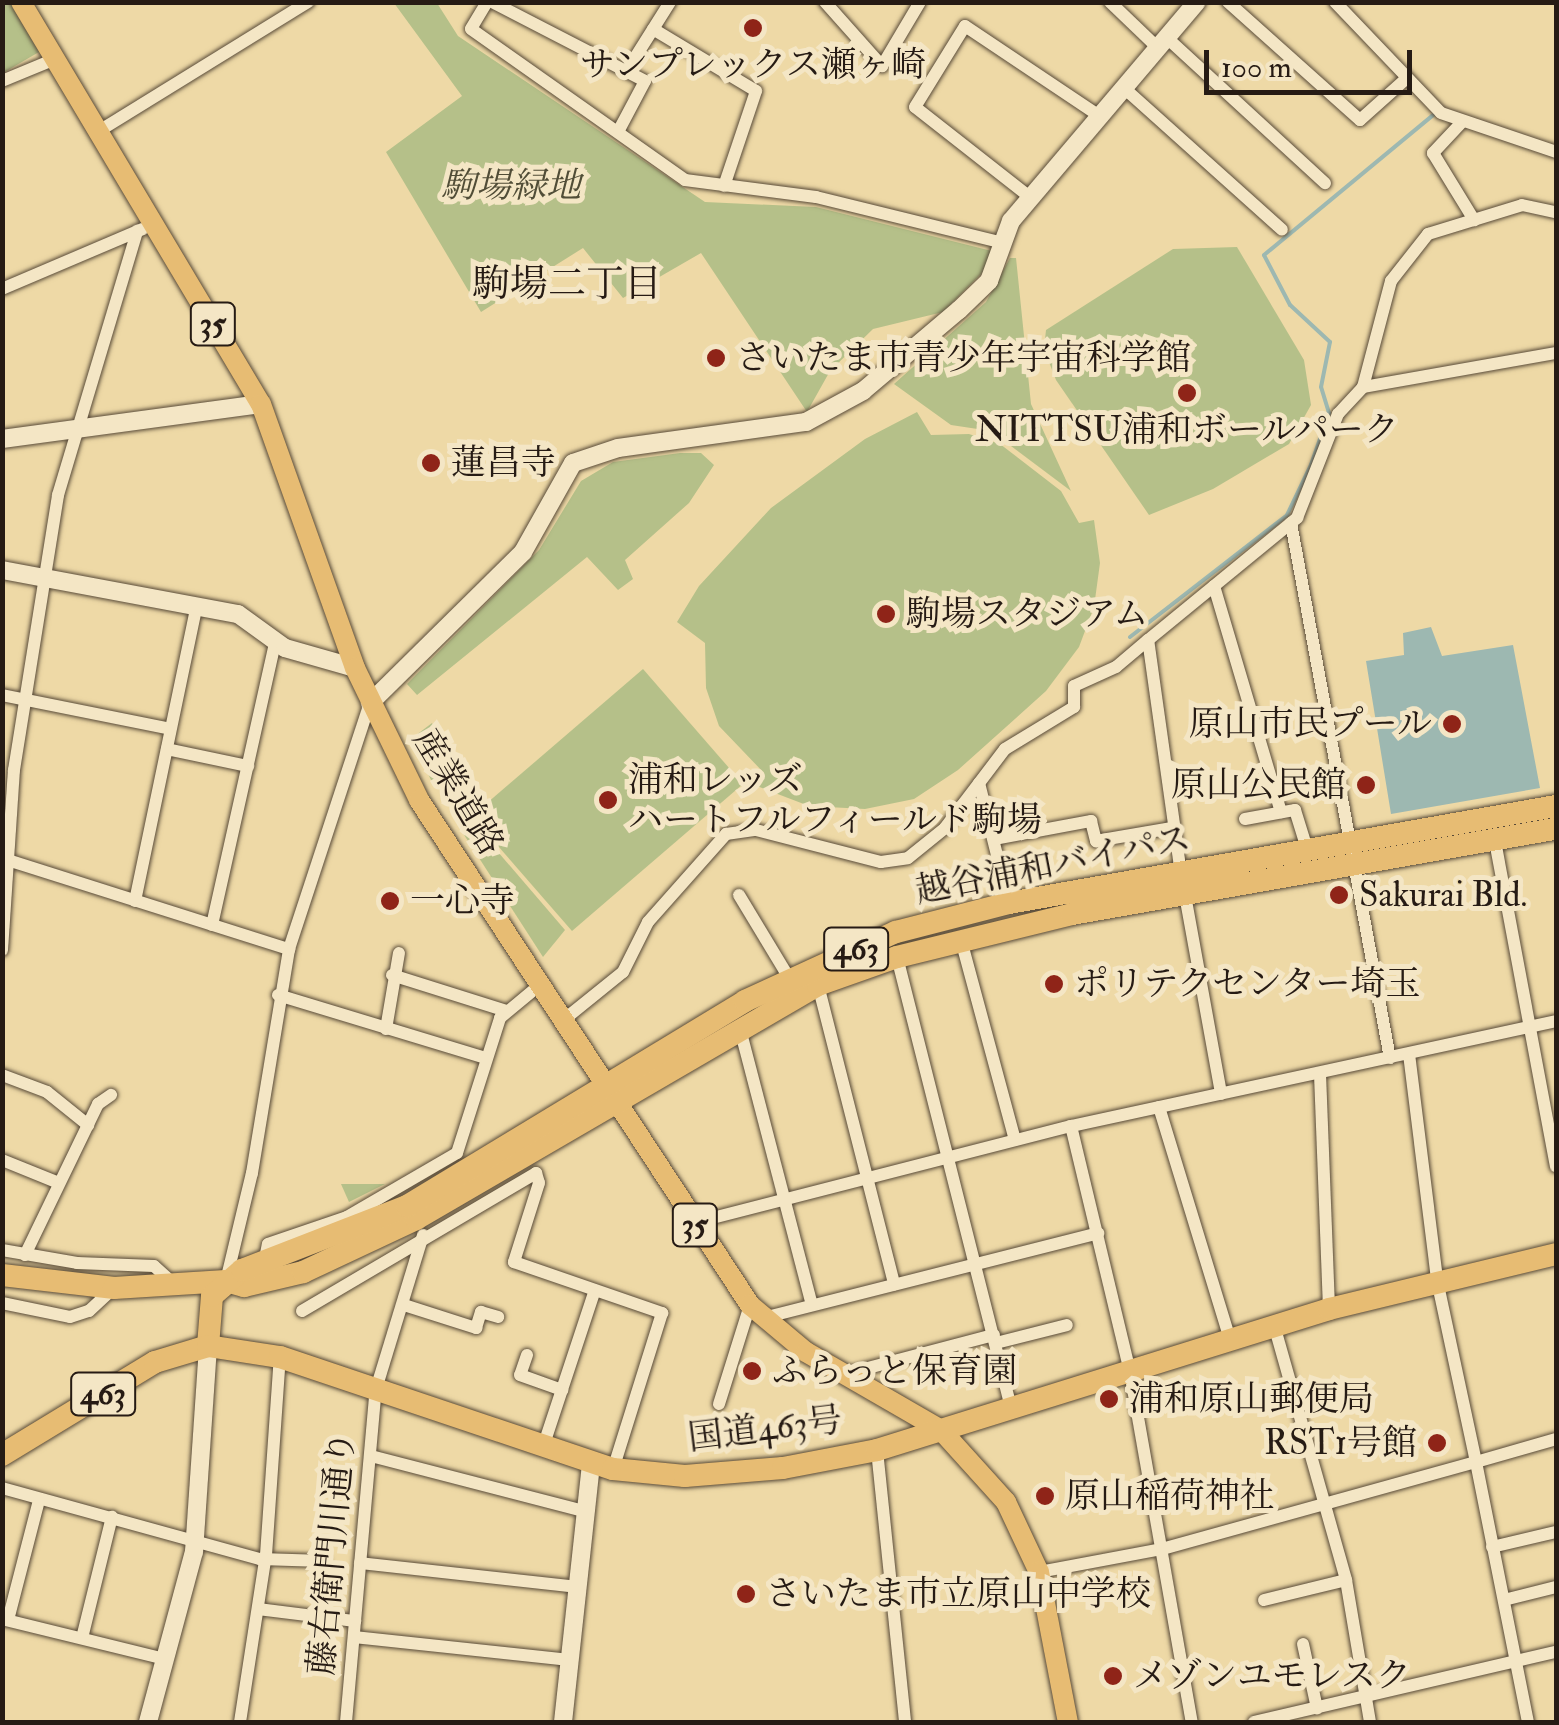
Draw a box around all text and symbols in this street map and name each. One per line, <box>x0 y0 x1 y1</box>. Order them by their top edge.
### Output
marker: サンプレックス瀬ヶ崎 <box>742 17 764 39</box>
scale bar <box>1209 30 1416 92</box>
place label: サンプレックス瀬ヶ崎 <box>578 44 928 86</box>
text: 100 m <box>1221 49 1292 86</box>
park label: 駒場緑地 <box>441 165 581 207</box>
district label: 駒場二丁目 <box>472 262 662 308</box>
road number: 35 <box>188 297 238 351</box>
place label: さいたま市青少年宇宙科学館 <box>736 337 1191 379</box>
marker: さいたま市青少年宇宙科学館 <box>705 347 727 369</box>
marker: NITTSU浦和ボールパーク <box>1176 382 1198 404</box>
place label: NITTSU浦和ボールパーク <box>974 409 1400 451</box>
place label: 蓮昌寺 <box>451 442 556 484</box>
marker: 蓮昌寺 <box>420 452 442 474</box>
place label: 駒場スタジアム <box>906 593 1151 635</box>
marker: 駒場スタジアム <box>875 603 897 625</box>
place label: 原山市民プール <box>1188 703 1432 745</box>
marker: 原山市民プール <box>1441 713 1463 735</box>
street label: 産業道路 <box>404 721 512 863</box>
place label: 浦和レッズ ハートフルフィールド駒場 <box>628 759 1048 841</box>
place label: 原山公民館 <box>1171 764 1346 806</box>
marker: 原山公民館 <box>1355 774 1377 796</box>
marker: 浦和レッズ ハートフルフィールド駒場 <box>597 789 619 811</box>
street label: 越谷浦和バイパス <box>912 818 1194 912</box>
place label: Sakurai Bld. <box>1359 874 1527 916</box>
place label: 一心寺 <box>410 880 515 922</box>
marker: Sakurai Bld. <box>1328 884 1350 906</box>
marker: 一心寺 <box>379 890 401 912</box>
road number: 463 <box>821 922 891 976</box>
place label: ポリテクセンター埼玉 <box>1074 963 1424 1005</box>
marker: ポリテクセンター埼玉 <box>1043 973 1065 995</box>
road number: 35 <box>670 1198 720 1252</box>
place label: ふらっと保育園 <box>772 1350 1017 1392</box>
marker: ふらっと保育園 <box>741 1360 763 1382</box>
road number: 463 <box>68 1367 138 1421</box>
place label: 浦和原山郵便局 <box>1129 1378 1374 1420</box>
marker: 浦和原山郵便局 <box>1098 1388 1120 1410</box>
street label: 国道463号 <box>686 1399 844 1459</box>
place label: RST1号館 <box>1264 1422 1417 1464</box>
street label: 藤右衛門川通り <box>300 1429 364 1677</box>
marker: RST1号館 <box>1426 1432 1448 1454</box>
place label: 原山稲荷神社 <box>1065 1475 1275 1517</box>
marker: 原山稲荷神社 <box>1034 1485 1056 1507</box>
place label: さいたま市立原山中学校 <box>766 1573 1151 1615</box>
marker: さいたま市立原山中学校 <box>735 1583 757 1605</box>
place label: メゾンユモレスク <box>1133 1655 1413 1697</box>
marker: メゾンユモレスク <box>1102 1665 1124 1687</box>

